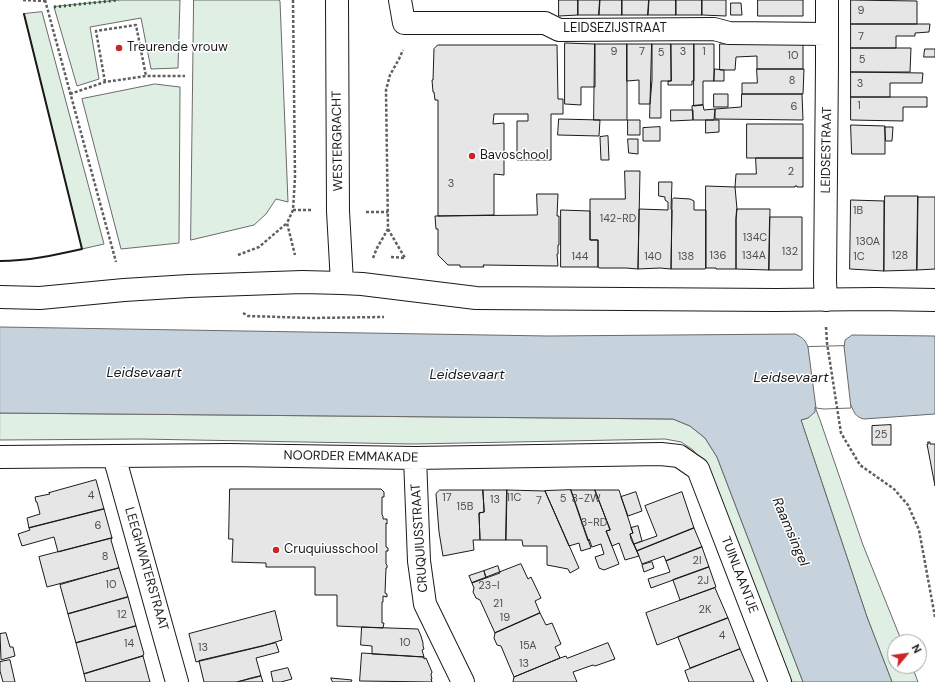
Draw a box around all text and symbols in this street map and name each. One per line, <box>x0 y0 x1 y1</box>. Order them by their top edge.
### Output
house number: 9 <box>858 4 864 18</box>
street label: LEIDSEZIJSTRAAT <box>563 21 667 37</box>
house number: 7 <box>858 30 864 44</box>
place label: Treurende vrouw <box>127 40 228 56</box>
marker: Treurende vrouw <box>114 43 124 53</box>
house number: 9 <box>611 45 617 59</box>
house number: 7 <box>639 45 645 59</box>
house number: 3 <box>680 45 686 59</box>
house number: 1 <box>702 45 706 59</box>
house number: 5 <box>658 46 664 60</box>
house number: 10 <box>788 49 798 63</box>
house number: 5 <box>859 53 865 67</box>
house number: 8 <box>789 74 795 88</box>
house number: 3 <box>857 77 863 91</box>
street label: WESTERGRACHT <box>329 90 347 192</box>
house number: 1 <box>857 99 861 113</box>
house number: 6 <box>791 100 797 114</box>
street label: LEIDSESTRAAT <box>818 106 836 194</box>
place label: Bavoschool <box>480 148 549 164</box>
marker: Bavoschool <box>467 151 477 161</box>
house number: 2 <box>788 165 794 179</box>
house number: 3 <box>448 177 454 191</box>
house number: 1B <box>853 204 863 218</box>
house number: 142-RD <box>600 212 636 226</box>
house number: 134C <box>743 231 767 245</box>
house number: 130A <box>856 235 880 249</box>
house number: 132 <box>782 245 798 259</box>
house number: 136 <box>710 249 726 263</box>
house number: 134A <box>742 249 766 263</box>
house number: 128 <box>892 249 908 263</box>
house number: 144 <box>572 250 588 264</box>
house number: 140 <box>644 250 662 264</box>
house number: 138 <box>678 250 694 264</box>
house number: 1C <box>853 250 865 264</box>
water label: Leidsevaart <box>106 365 182 381</box>
water label: Leidsevaart <box>429 367 505 383</box>
water label: Leidsevaart <box>753 370 829 386</box>
house number: 25 <box>874 428 888 442</box>
street label: NOORDER EMMAKADE <box>284 448 418 466</box>
street label: CRUQUIUSSTRAAT <box>408 483 432 593</box>
house number: 4 <box>88 489 94 503</box>
house number: 17 <box>442 491 452 505</box>
house number: 11C <box>507 491 521 505</box>
house number: 5 <box>560 492 566 506</box>
house number: 3-ZW <box>571 492 601 506</box>
house number: 13 <box>490 493 500 507</box>
house number: 7 <box>536 494 542 508</box>
water label: Raamsingel <box>768 495 812 569</box>
house number: 15B <box>457 500 473 514</box>
street label: LEEGHWATERSTRAAT <box>121 505 171 633</box>
house number: 3-RD <box>581 516 607 530</box>
house number: 6 <box>95 519 101 533</box>
street label: TUINLAANTJE <box>717 534 761 616</box>
place label: Cruquiusschool <box>284 542 378 558</box>
marker: Cruquiusschool <box>271 545 281 555</box>
house number: 8 <box>102 550 108 564</box>
house number: 2I <box>693 554 701 568</box>
house number: 2J <box>697 574 709 588</box>
house number: 10 <box>106 578 116 592</box>
house number: 23-I <box>478 579 500 593</box>
house number: 21 <box>493 597 503 611</box>
house number: 2K <box>699 603 711 617</box>
house number: 12 <box>117 608 127 622</box>
house number: 19 <box>500 611 510 625</box>
house number: 4 <box>719 629 725 643</box>
north arrow <box>887 634 927 674</box>
house number: 10 <box>400 636 410 650</box>
house number: 14 <box>124 637 134 651</box>
house number: 15A <box>520 639 536 653</box>
house number: 13 <box>198 641 208 655</box>
text: N <box>909 642 925 656</box>
house number: 13 <box>519 657 529 671</box>

